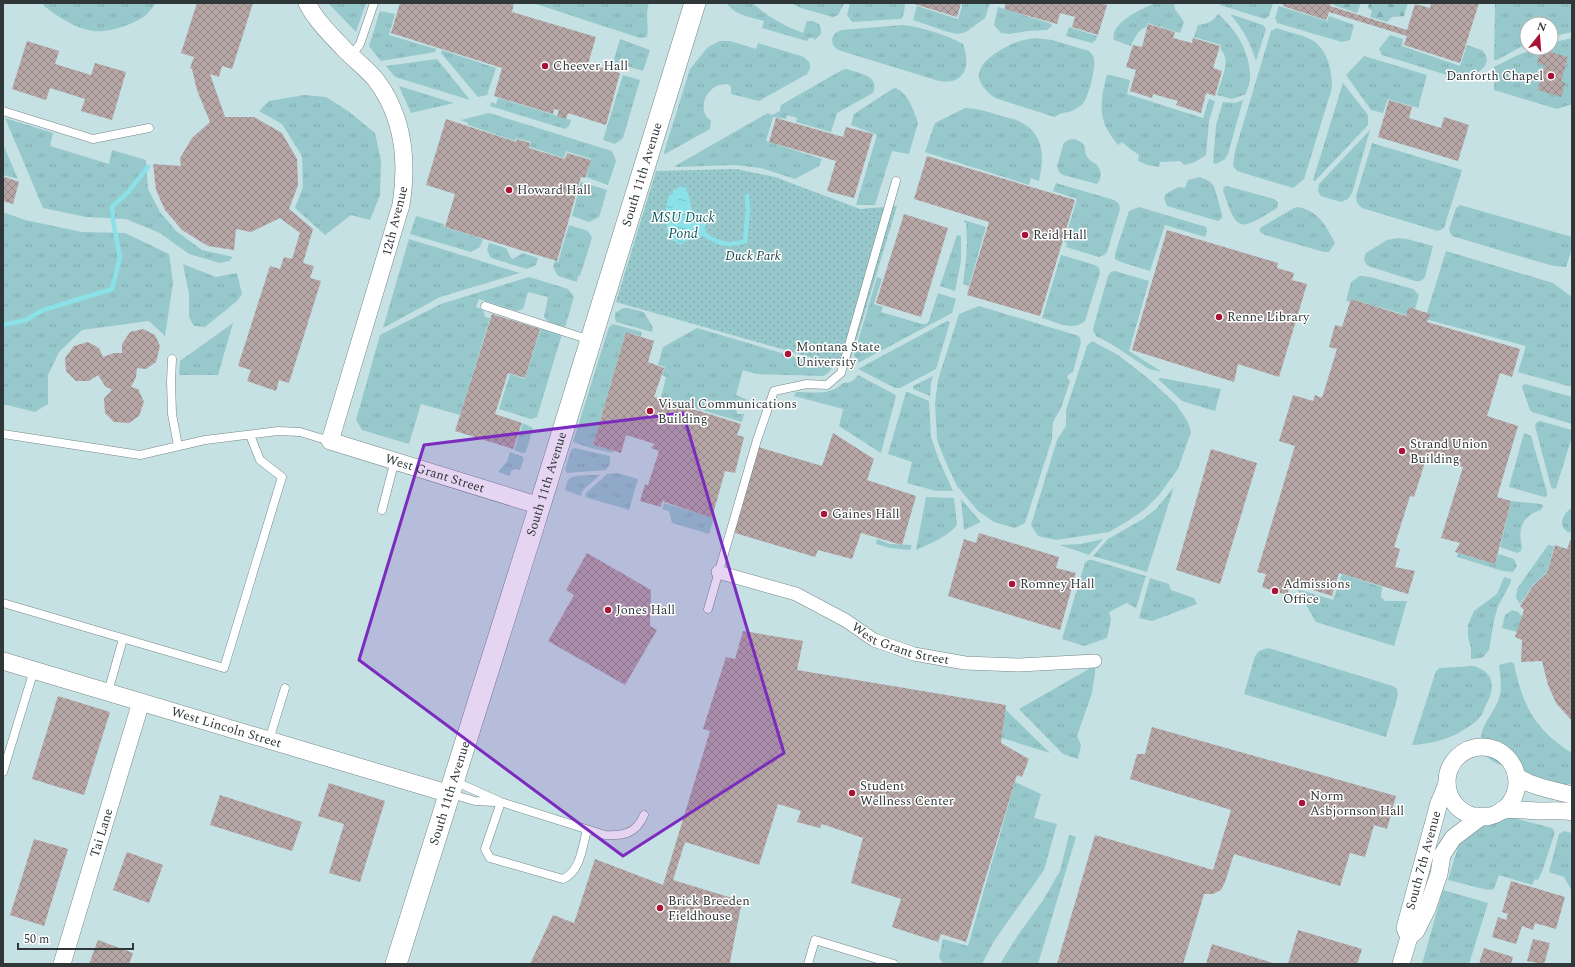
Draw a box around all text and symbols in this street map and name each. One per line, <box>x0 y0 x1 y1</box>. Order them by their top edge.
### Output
north arrow <box>1519 16 1559 56</box>
text: N <box>1535 17 1549 36</box>
place label: Cheever Hall <box>553 56 628 76</box>
marker: Cheever Hall <box>540 61 550 71</box>
place label: Danforth Chapel <box>1446 66 1543 86</box>
marker: Danforth Chapel <box>1546 71 1556 81</box>
street label: South 11th Avenue <box>617 120 668 229</box>
place label: Howard Hall <box>517 180 591 200</box>
street label: 12th Avenue <box>377 184 413 258</box>
marker: Howard Hall <box>504 185 514 195</box>
water label: MSU Duck Pond <box>651 207 716 244</box>
place label: Reid Hall <box>1033 225 1087 245</box>
marker: Reid Hall <box>1020 230 1030 240</box>
park label: Duck Park <box>725 246 781 266</box>
place label: Renne Library <box>1227 307 1310 327</box>
marker: Renne Library <box>1214 312 1224 322</box>
place label: Montana State University <box>796 337 880 372</box>
marker: Montana State University <box>783 349 793 359</box>
place label: Visual Communications Building <box>658 394 797 429</box>
marker: Visual Communications Building <box>645 406 655 416</box>
street label: South 11th Avenue <box>521 429 572 539</box>
place label: Strand Union Building <box>1410 434 1488 469</box>
marker: Strand Union Building <box>1397 446 1407 456</box>
street label: West Grant Street <box>382 449 487 498</box>
place label: Gaines Hall <box>832 504 900 524</box>
marker: Gaines Hall <box>819 509 829 519</box>
place label: Romney Hall <box>1020 574 1095 594</box>
place label: Admissions Office <box>1283 574 1350 609</box>
marker: Romney Hall <box>1007 579 1017 589</box>
marker: Admissions Office <box>1270 586 1280 596</box>
place label: Jones Hall <box>616 600 675 620</box>
marker: Jones Hall <box>603 605 613 615</box>
street label: West Grant Street <box>847 617 951 670</box>
street label: West Lincoln Street <box>169 702 284 753</box>
street label: South 11th Avenue <box>424 739 475 848</box>
place label: Student Wellness Center <box>860 776 954 811</box>
place label: Norm Asbjornson Hall <box>1310 786 1404 821</box>
marker: Student Wellness Center <box>847 788 857 798</box>
marker: Norm Asbjornson Hall <box>1297 798 1307 808</box>
street label: Tai Lane <box>85 806 118 860</box>
street label: South 7th Avenue <box>1400 809 1446 912</box>
place label: Brick Breeden Fieldhouse <box>668 891 750 926</box>
marker: Brick Breeden Fieldhouse <box>655 903 665 913</box>
scale bar <box>18 925 133 951</box>
text: 50 m <box>24 930 49 949</box>

